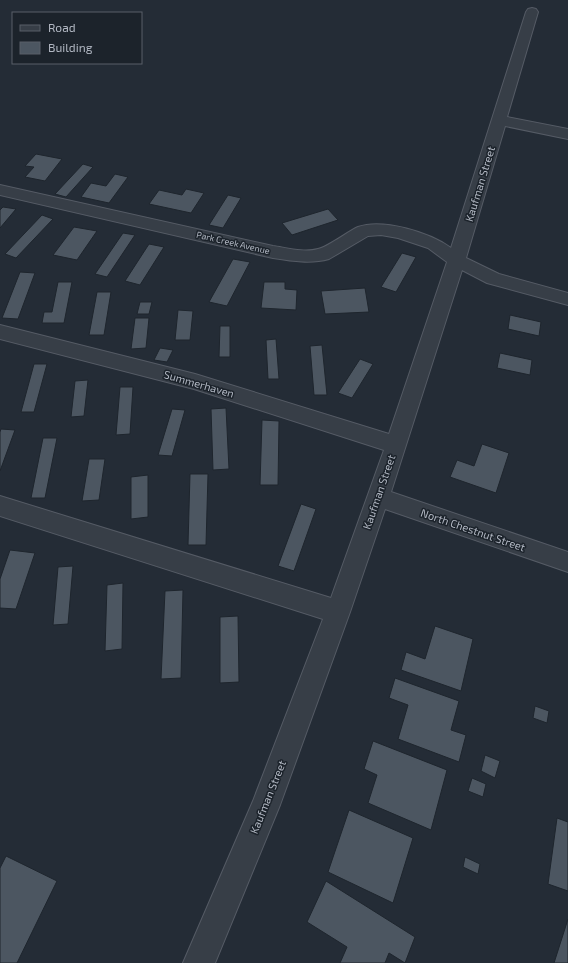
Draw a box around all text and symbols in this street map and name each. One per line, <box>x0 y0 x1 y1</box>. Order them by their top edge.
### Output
legend <box>12 12 142 64</box>
text: Road <box>48 20 76 34</box>
text: Building <box>48 40 93 54</box>
street label: Kaufman Street <box>462 145 497 223</box>
street label: Park Creek Avenue <box>195 229 271 256</box>
street label: Summerhaven <box>162 367 236 400</box>
street label: Kaufman Street <box>360 453 397 531</box>
street label: North Chestnut Street <box>419 506 527 554</box>
street label: Kaufman Street <box>247 758 288 835</box>

